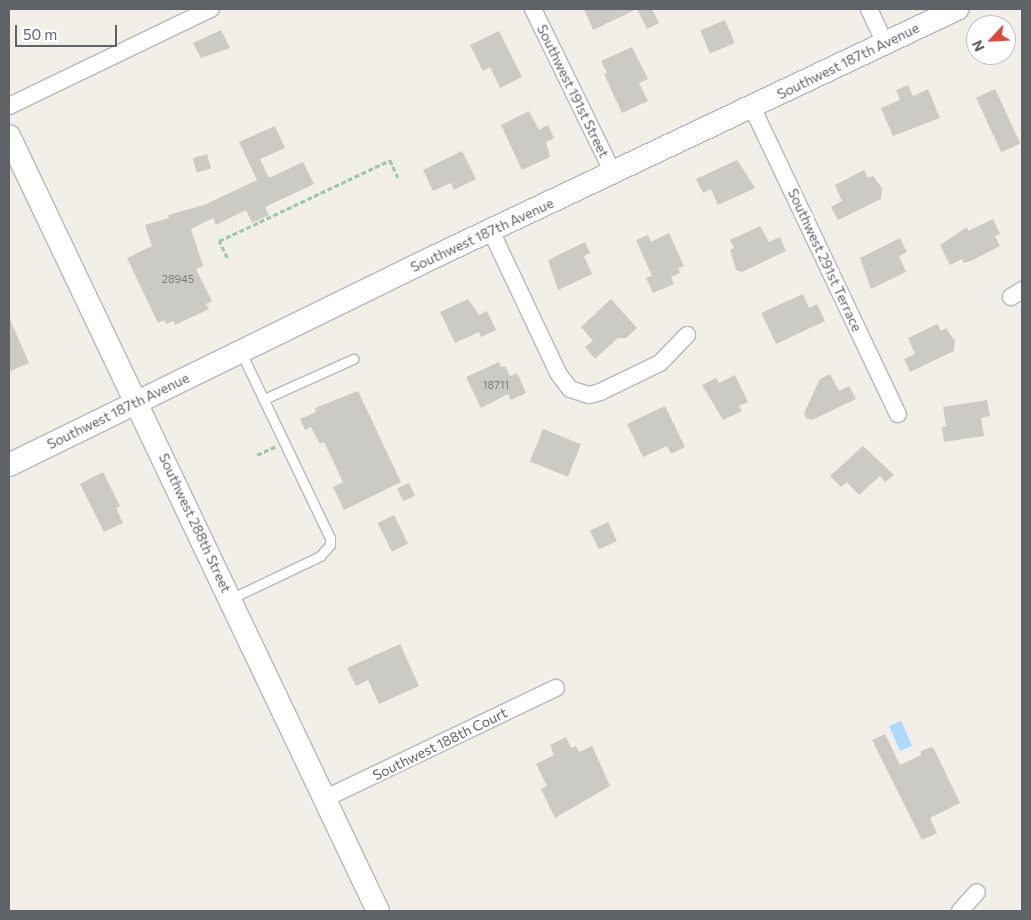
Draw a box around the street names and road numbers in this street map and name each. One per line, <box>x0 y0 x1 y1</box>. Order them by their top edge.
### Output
street label: Southwest 187th Avenue <box>774 19 922 103</box>
street label: Southwest 191st Street <box>533 22 613 160</box>
street label: Southwest 291st Terrace <box>784 186 866 334</box>
street label: Southwest 187th Avenue <box>408 194 556 276</box>
street label: Southwest 187th Avenue <box>44 369 192 453</box>
street label: Southwest 288th Street <box>155 451 235 595</box>
street label: Southwest 188th Court <box>370 704 510 784</box>

